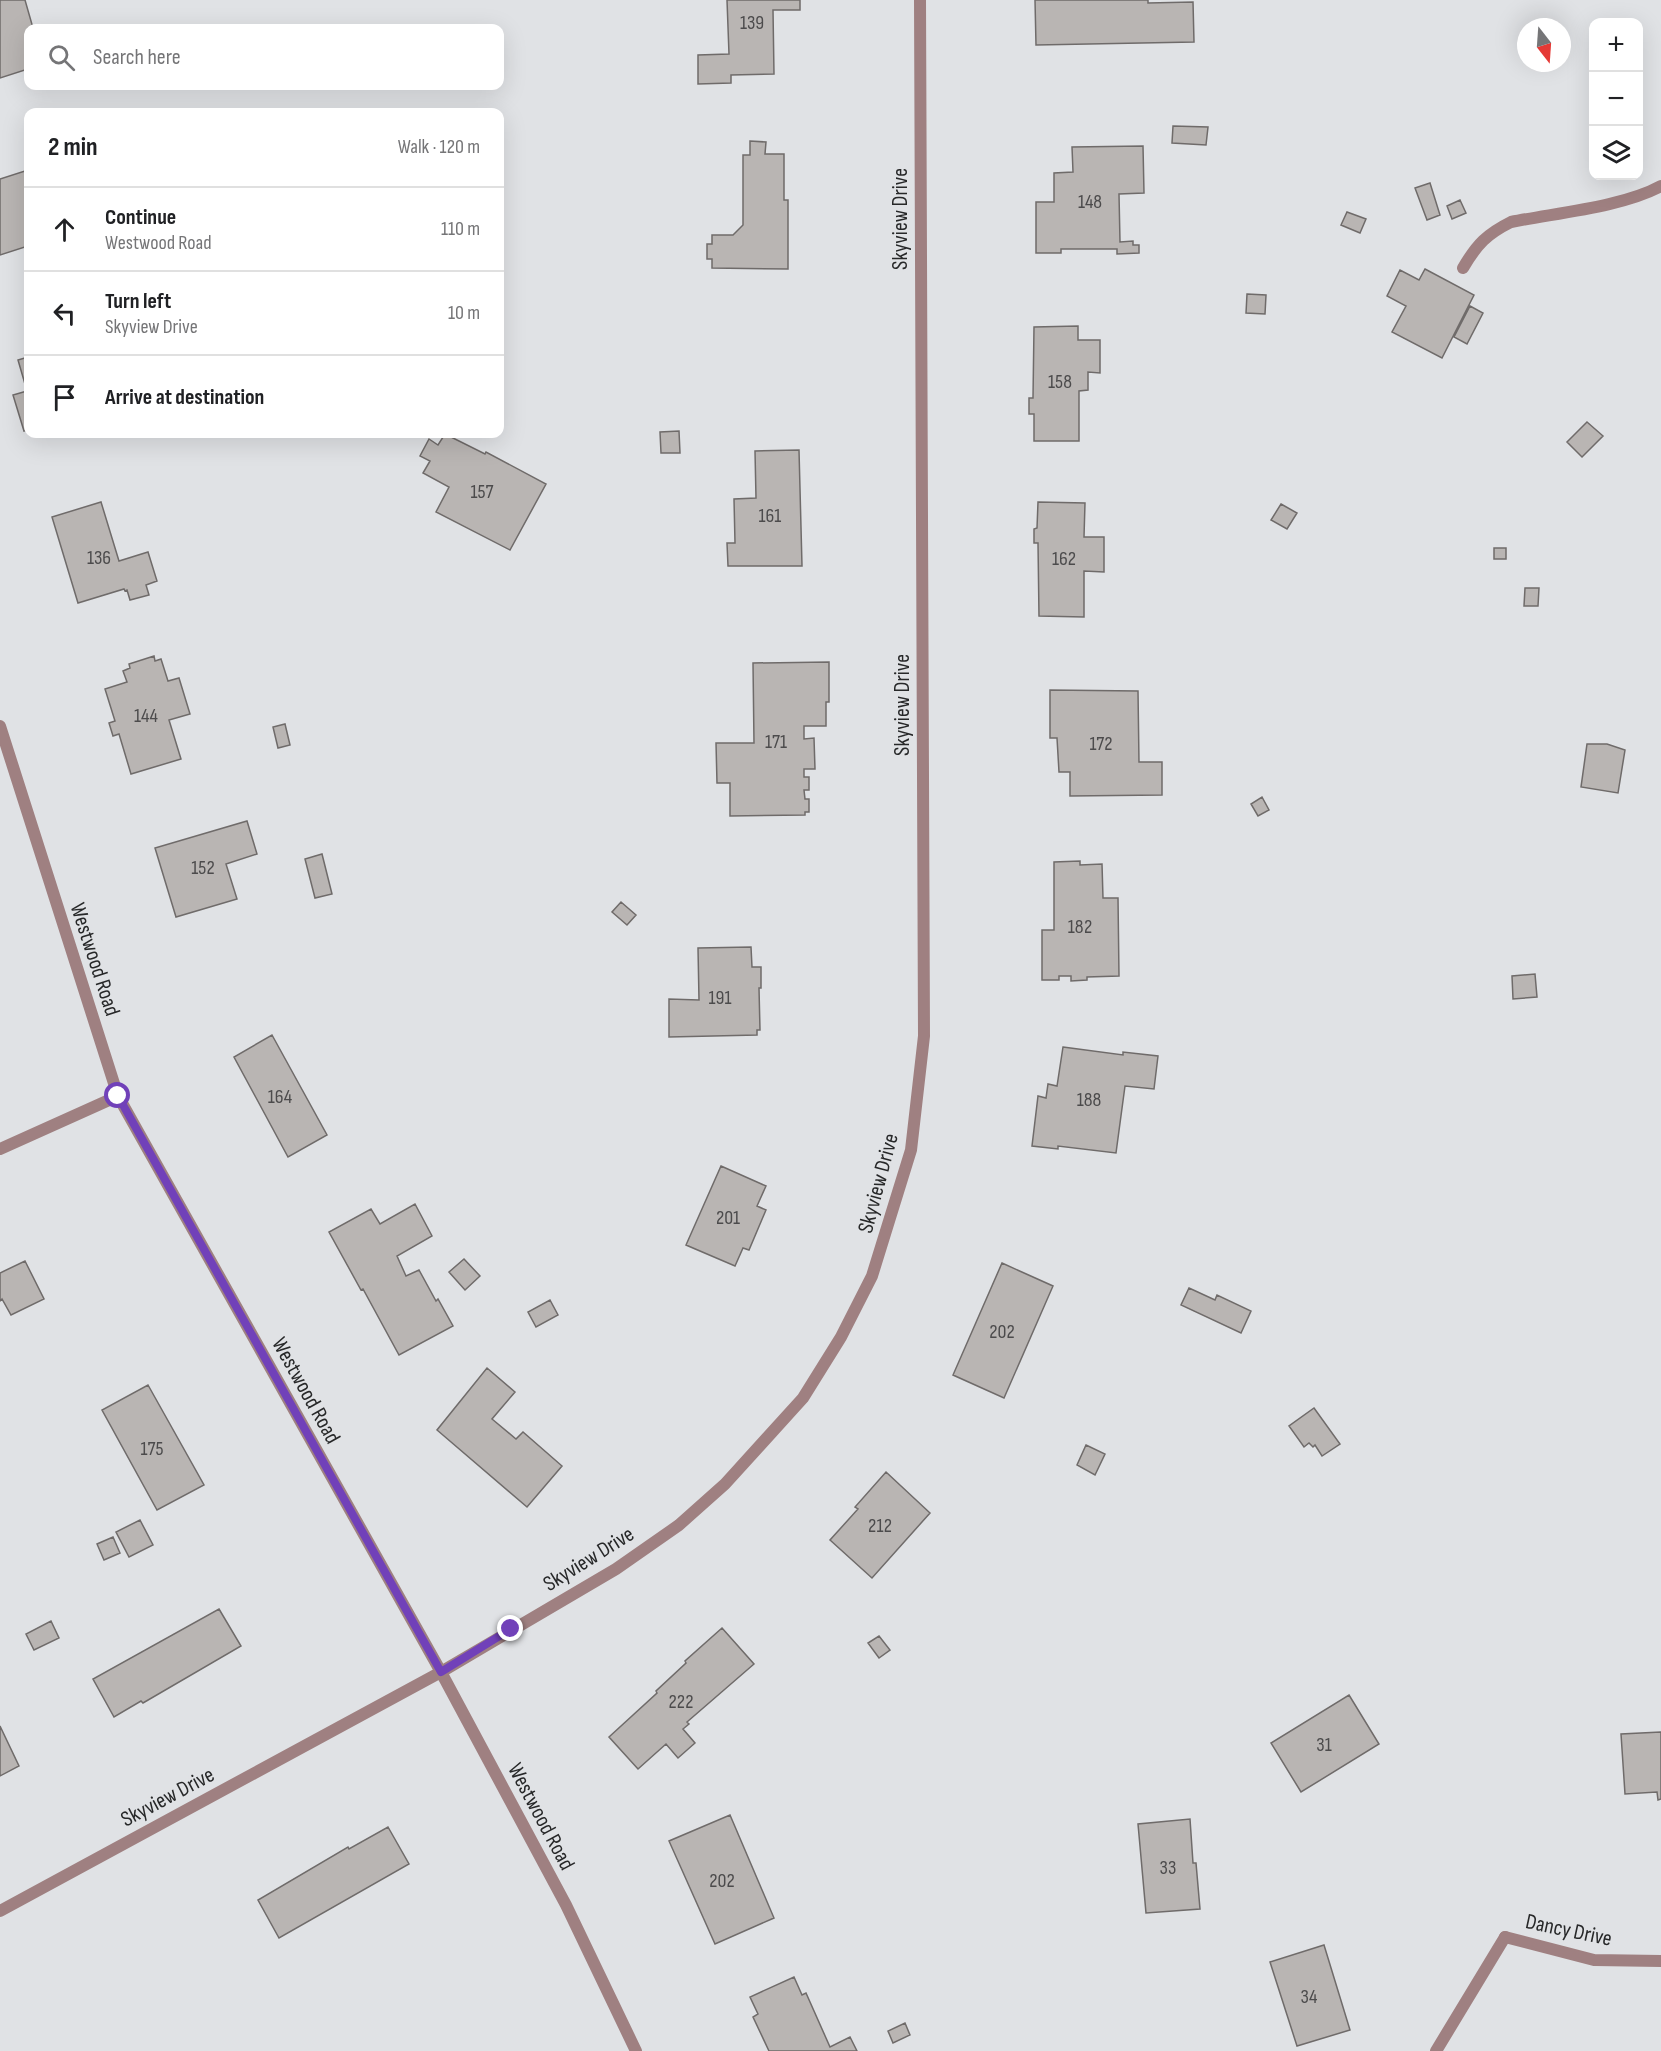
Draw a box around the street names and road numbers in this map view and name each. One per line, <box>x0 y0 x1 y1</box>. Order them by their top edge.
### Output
street label: Skyview Drive <box>887 168 914 270</box>
street label: Skyview Drive <box>889 654 916 756</box>
street label: Westwood Road <box>64 900 126 1019</box>
street label: Skyview Drive <box>852 1131 905 1236</box>
street label: Westwood Road <box>265 1333 346 1449</box>
street label: Skyview Drive <box>538 1521 639 1598</box>
street label: Westwood Road <box>501 1759 580 1875</box>
street label: Skyview Drive <box>116 1761 219 1833</box>
street label: Dancy Drive <box>1523 1908 1614 1953</box>

